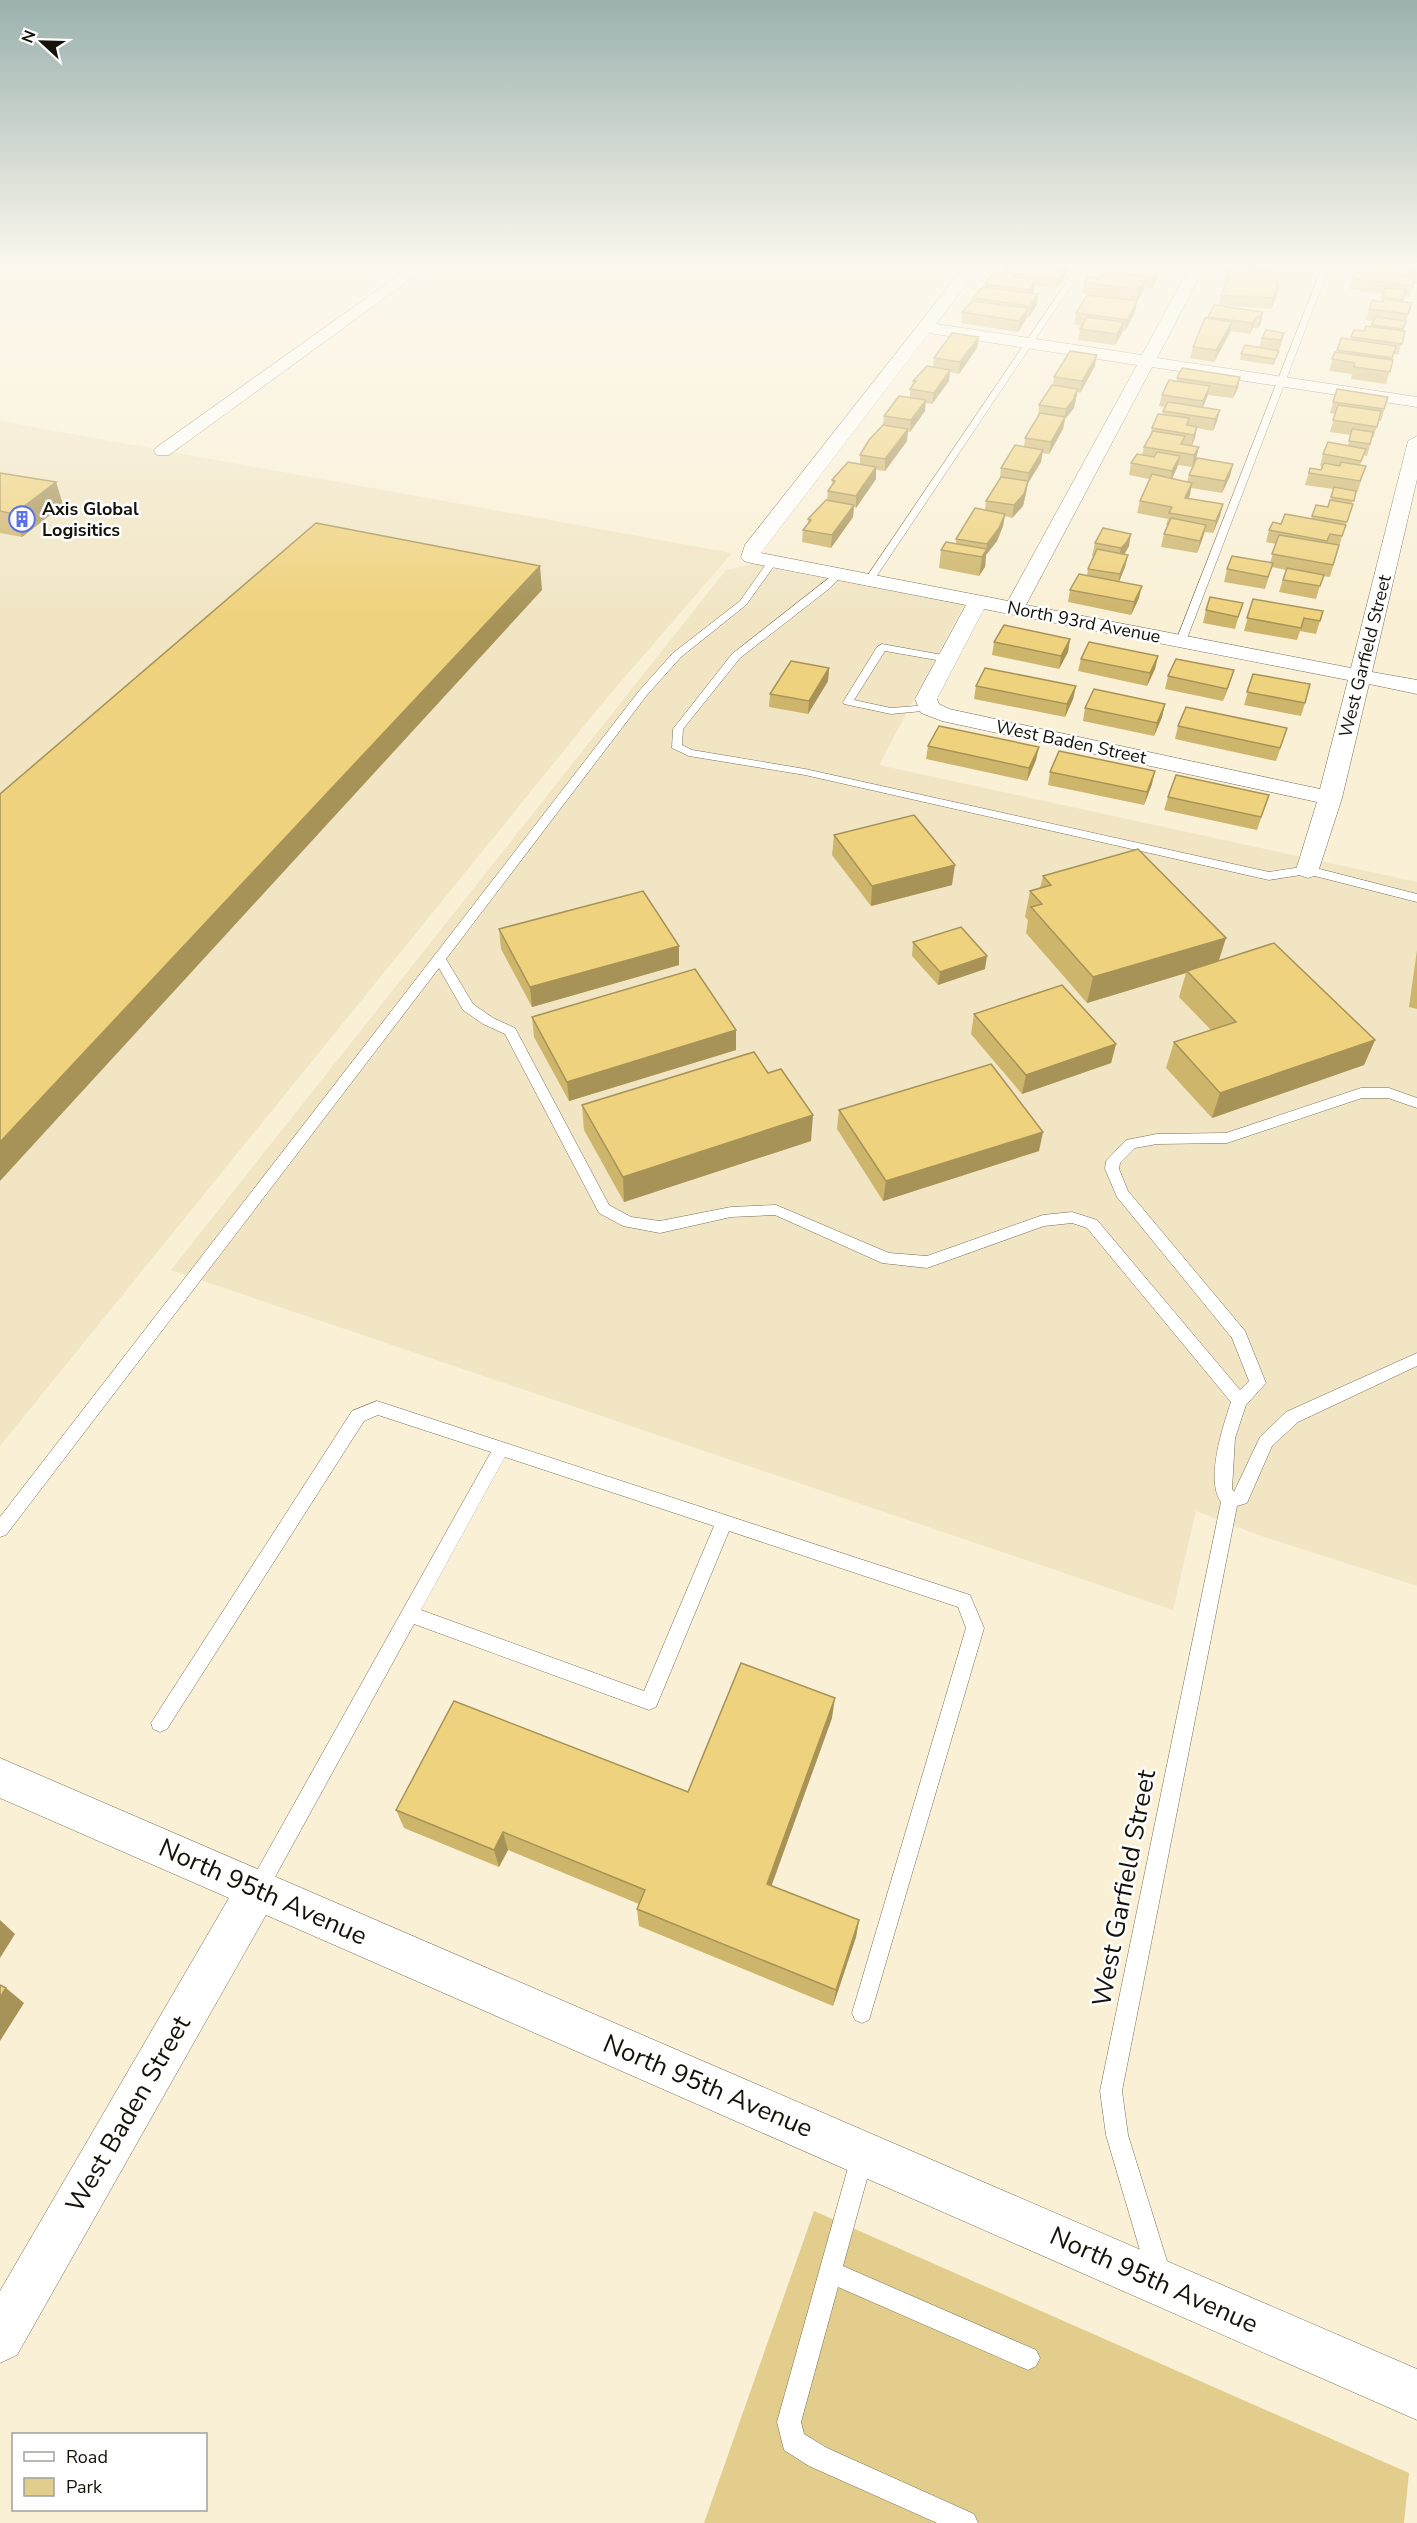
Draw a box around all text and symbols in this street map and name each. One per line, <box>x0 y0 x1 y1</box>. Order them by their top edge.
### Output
north arrow <box>12 12 72 72</box>
text: N <box>17 27 41 46</box>
place label: Axis Global Logisitics <box>42 497 139 542</box>
building icon: Axis Global Logisitics <box>7 504 37 534</box>
street label: West Garfield Street <box>1333 572 1397 740</box>
street label: North 93rd Avenue <box>1005 595 1163 649</box>
street label: West Baden Street <box>993 714 1149 770</box>
street label: West Garfield Street <box>1084 1766 1164 2009</box>
street label: North 95th Avenue <box>153 1830 373 1954</box>
street label: West Baden Street <box>57 2008 199 2219</box>
street label: North 95th Avenue <box>598 2026 818 2146</box>
street label: North 95th Avenue <box>1044 2218 1264 2342</box>
legend <box>12 2433 207 2511</box>
text: Road <box>66 2445 108 2469</box>
text: Park <box>66 2475 103 2499</box>

